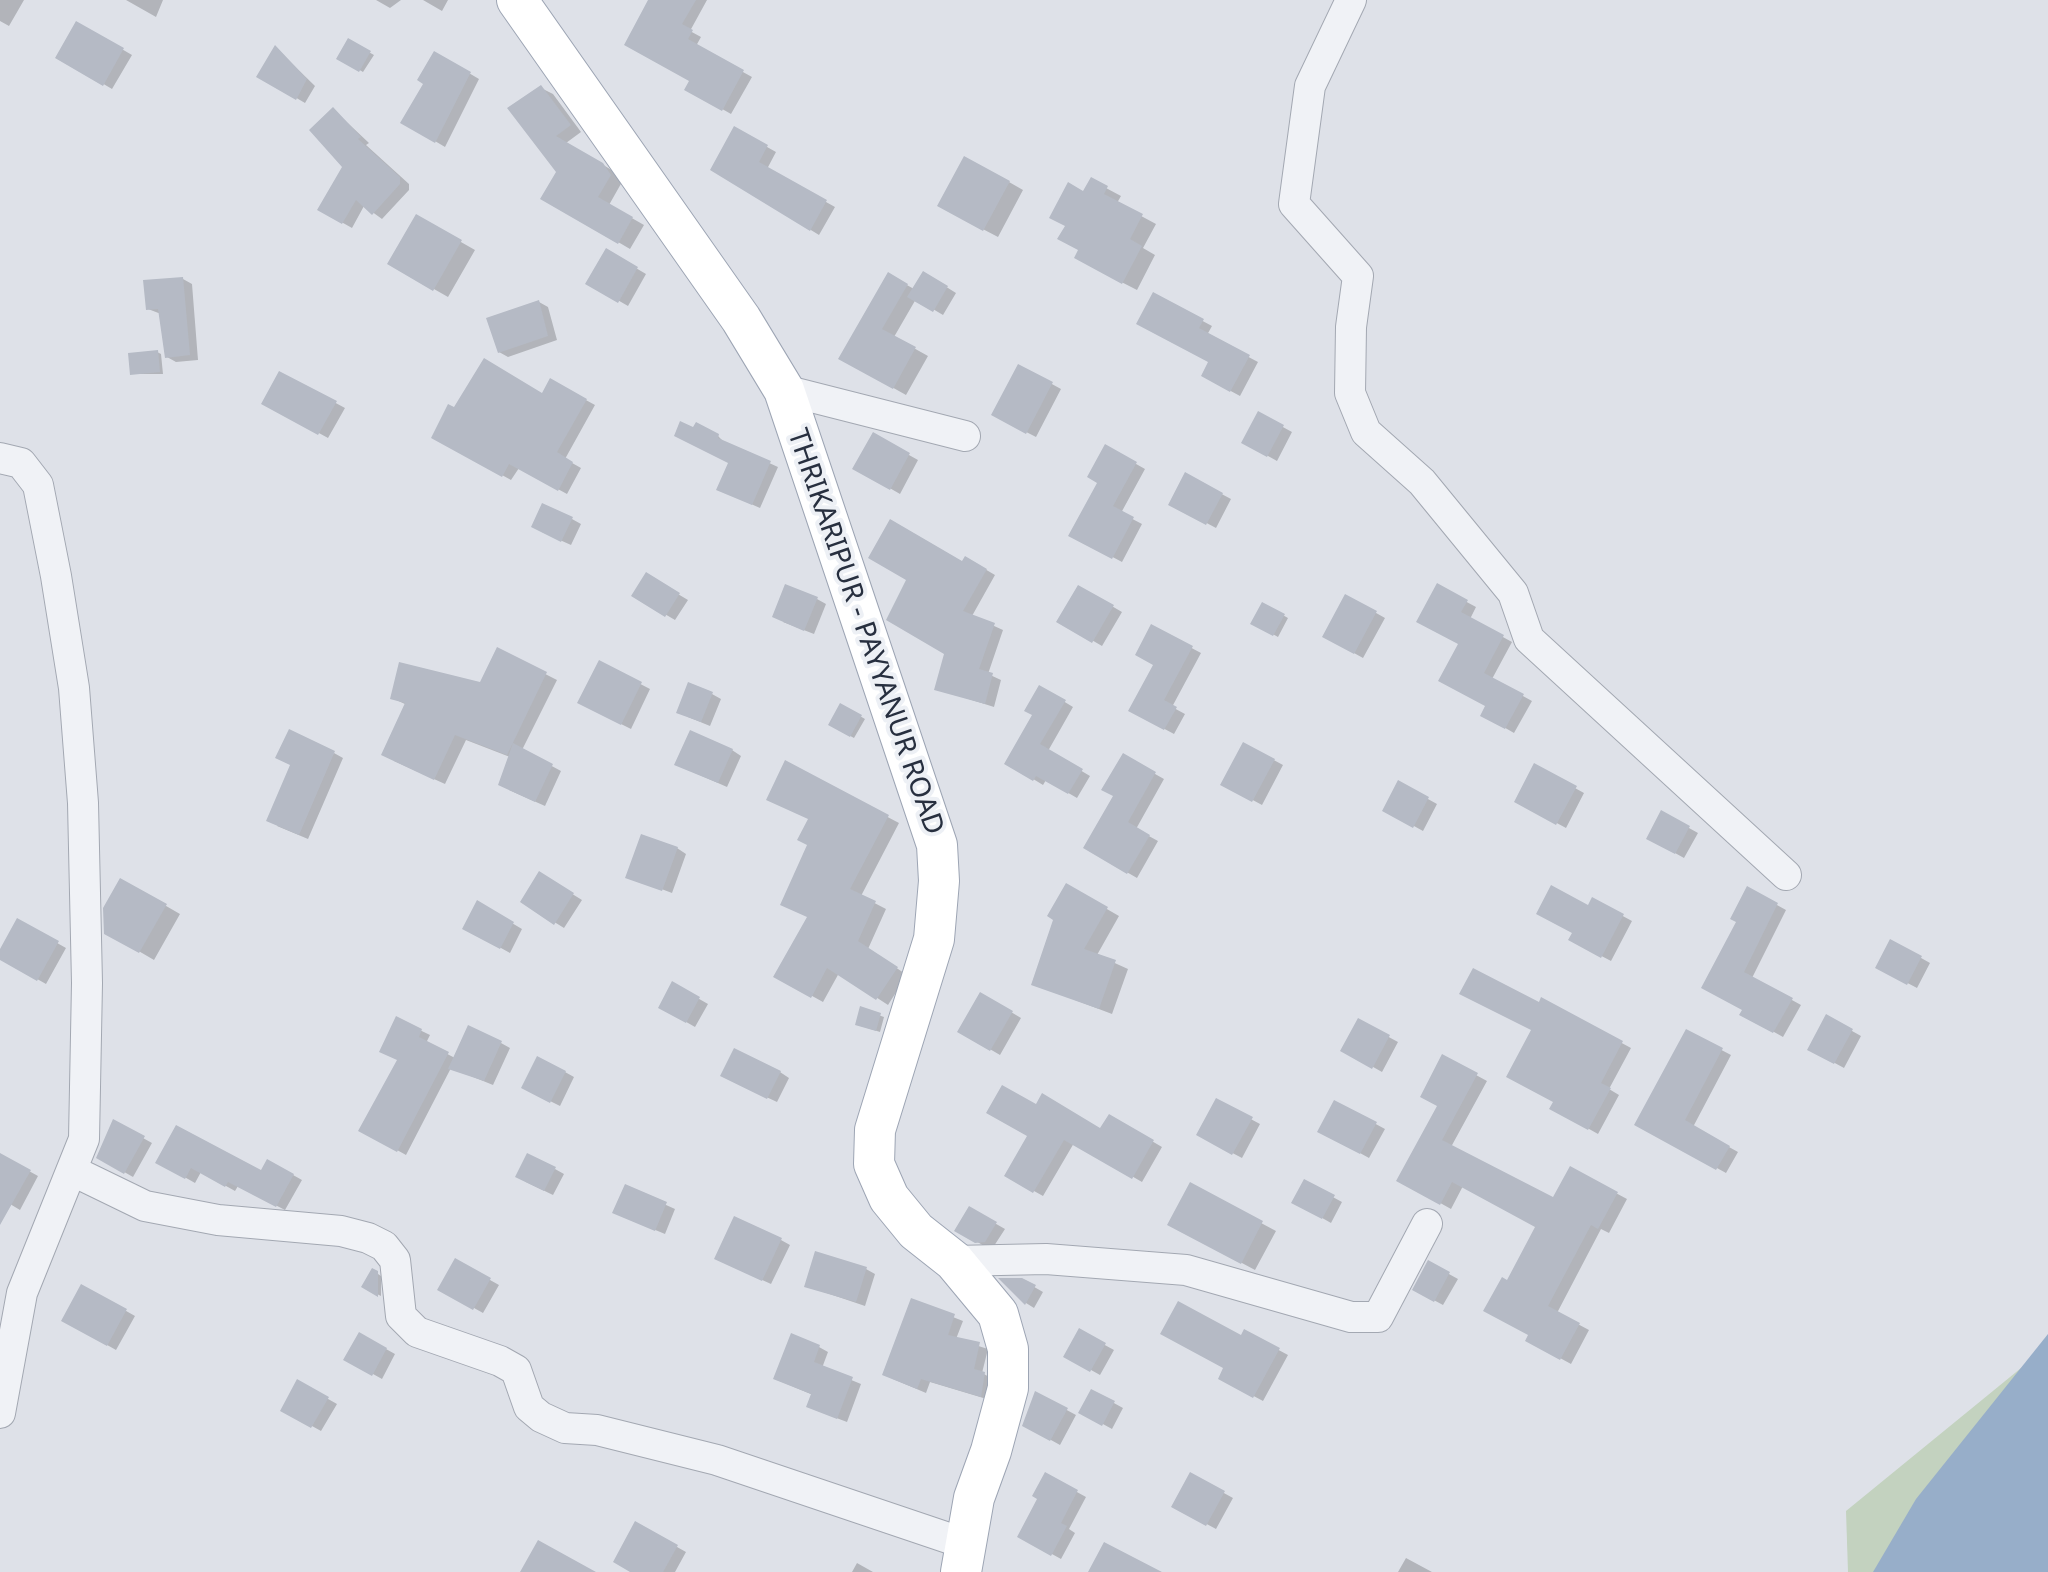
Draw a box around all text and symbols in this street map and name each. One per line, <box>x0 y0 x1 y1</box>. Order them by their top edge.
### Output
street label: THRIKARIPUR - PAYYANUR ROAD <box>780 425 950 839</box>

